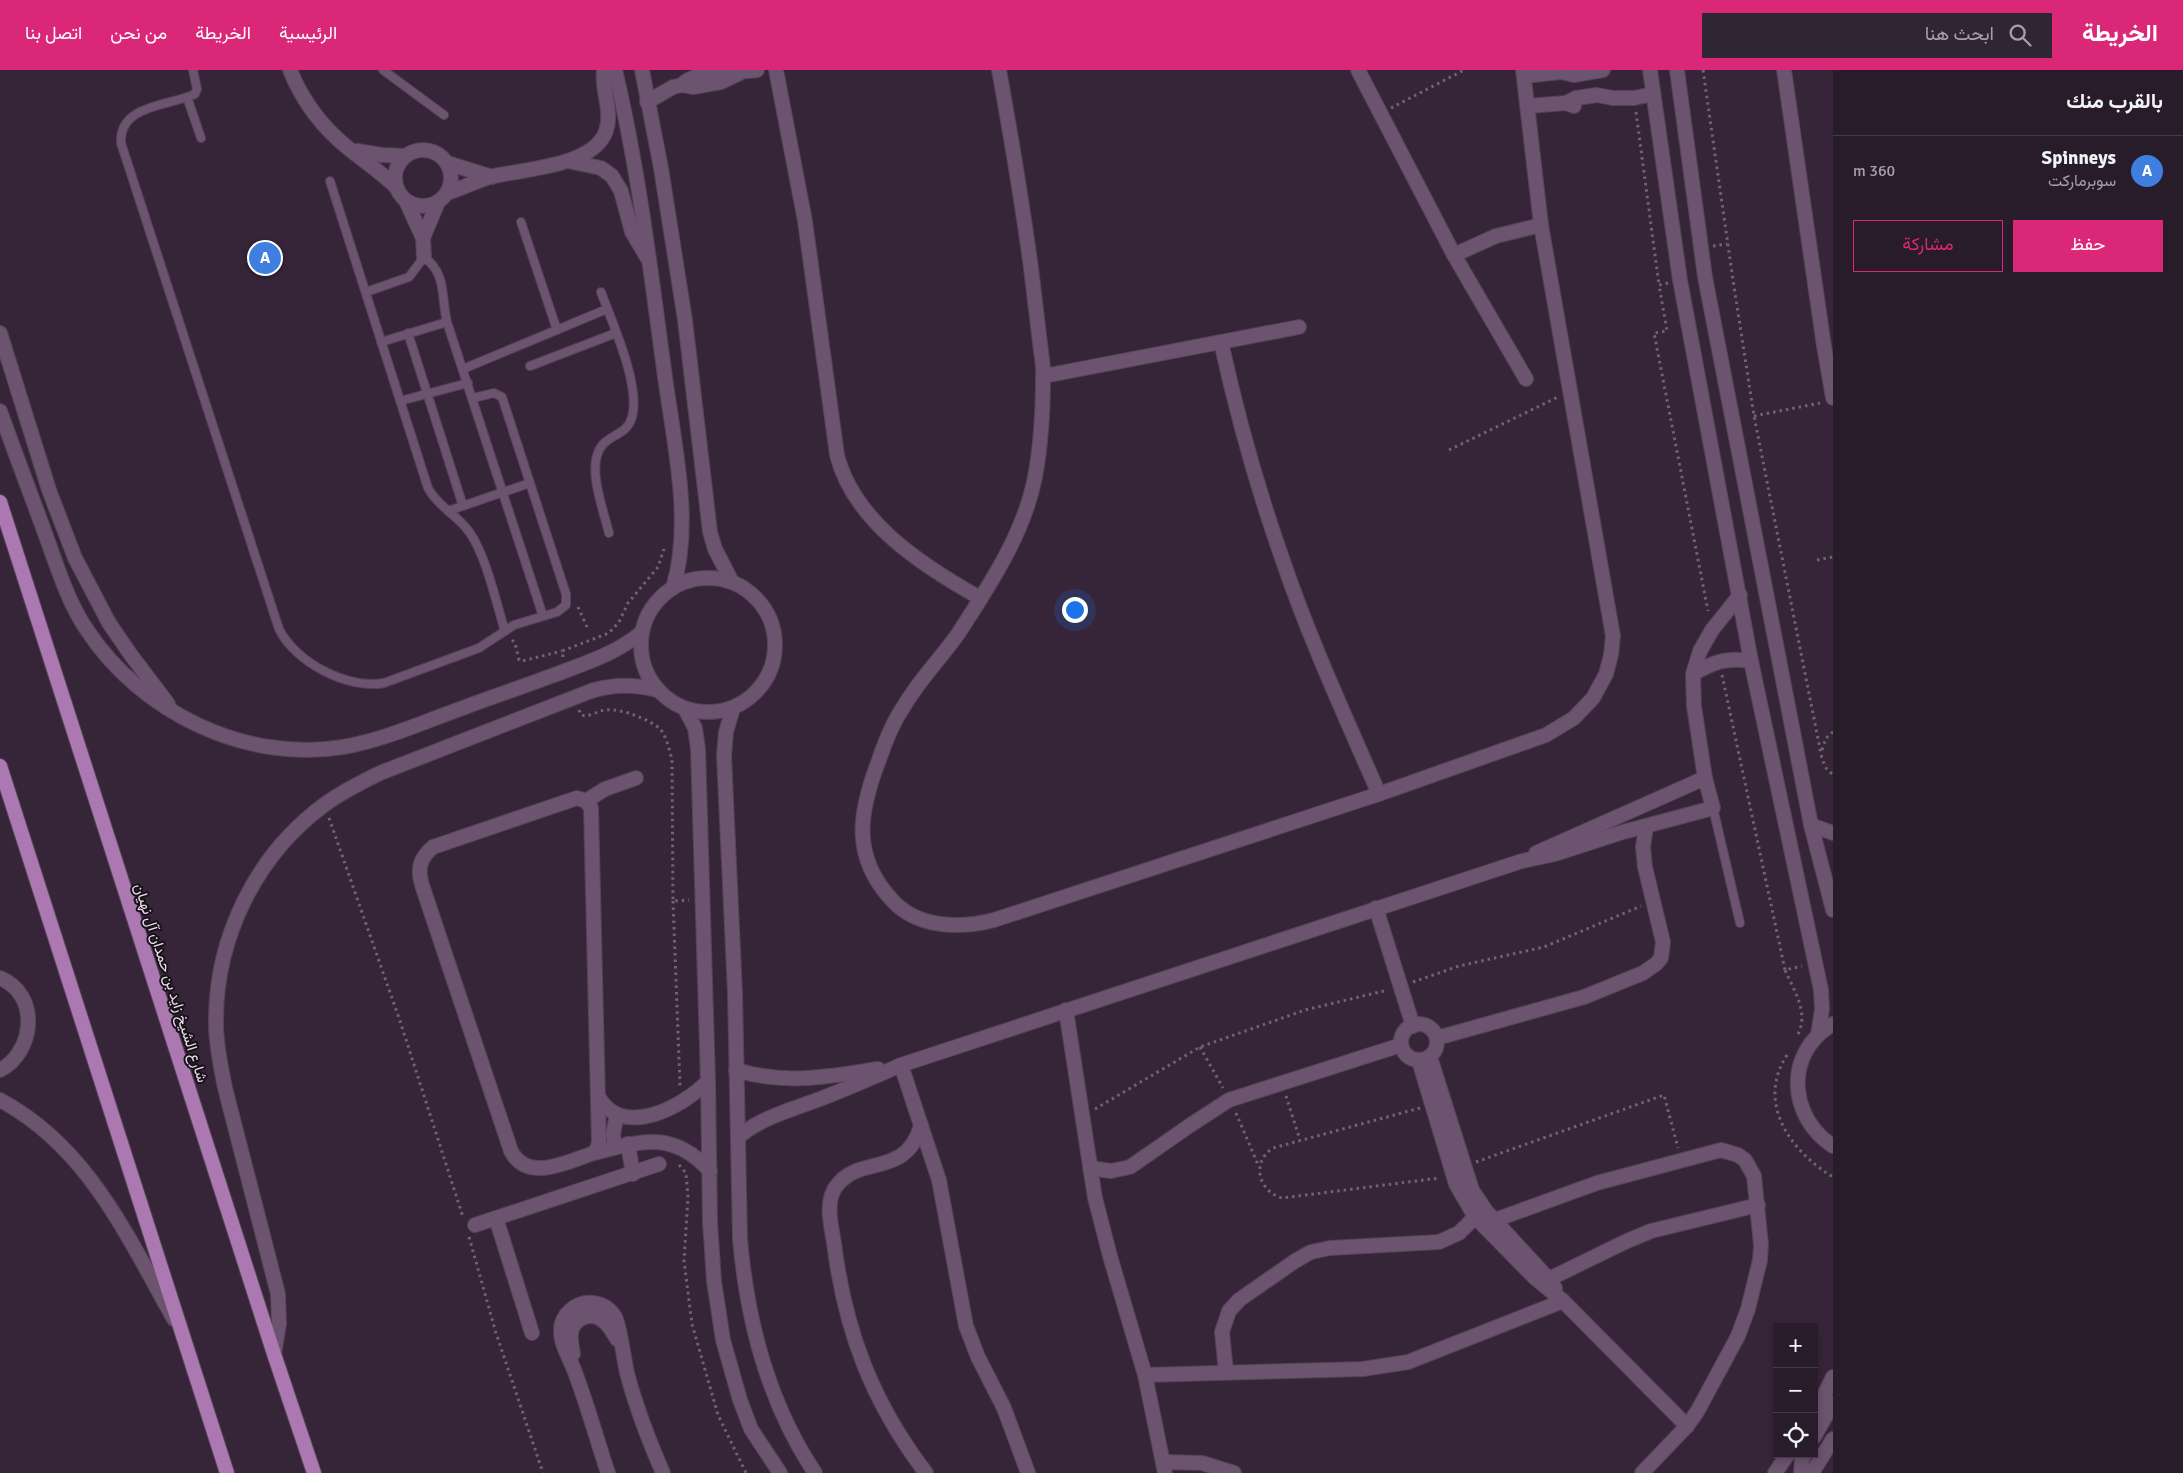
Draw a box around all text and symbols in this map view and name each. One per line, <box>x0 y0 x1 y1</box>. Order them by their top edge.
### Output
search box <box>1702 13 2052 58</box>
text: الخريطة <box>2082 18 2158 48</box>
icon: search <box>2006 21 2034 49</box>
text: اتصل بنا <box>25 22 82 44</box>
text: من نحن <box>110 22 167 44</box>
text: الخريطة <box>195 22 251 44</box>
text: الرئيسية <box>279 22 337 44</box>
text: ابحث هنا <box>1925 22 1994 46</box>
text: بالقرب منك <box>2066 88 2163 114</box>
text: Spinneys <box>2042 146 2116 170</box>
text: 360 m <box>1853 161 1895 181</box>
text: A <box>2142 161 2152 181</box>
text: سوبرماركت <box>2048 171 2116 191</box>
button: مشاركة <box>1853 220 2003 272</box>
button: حفظ <box>2013 220 2163 272</box>
pin: A <box>249 239 281 277</box>
your location <box>1062 597 1088 623</box>
street label: شارع الشيخ زايد بن حمدان آل نهيان <box>128 881 212 1086</box>
map controls <box>1773 1323 1818 1458</box>
button: + <box>1773 1323 1818 1368</box>
button: − <box>1773 1368 1818 1413</box>
button: locate <box>1773 1413 1818 1458</box>

